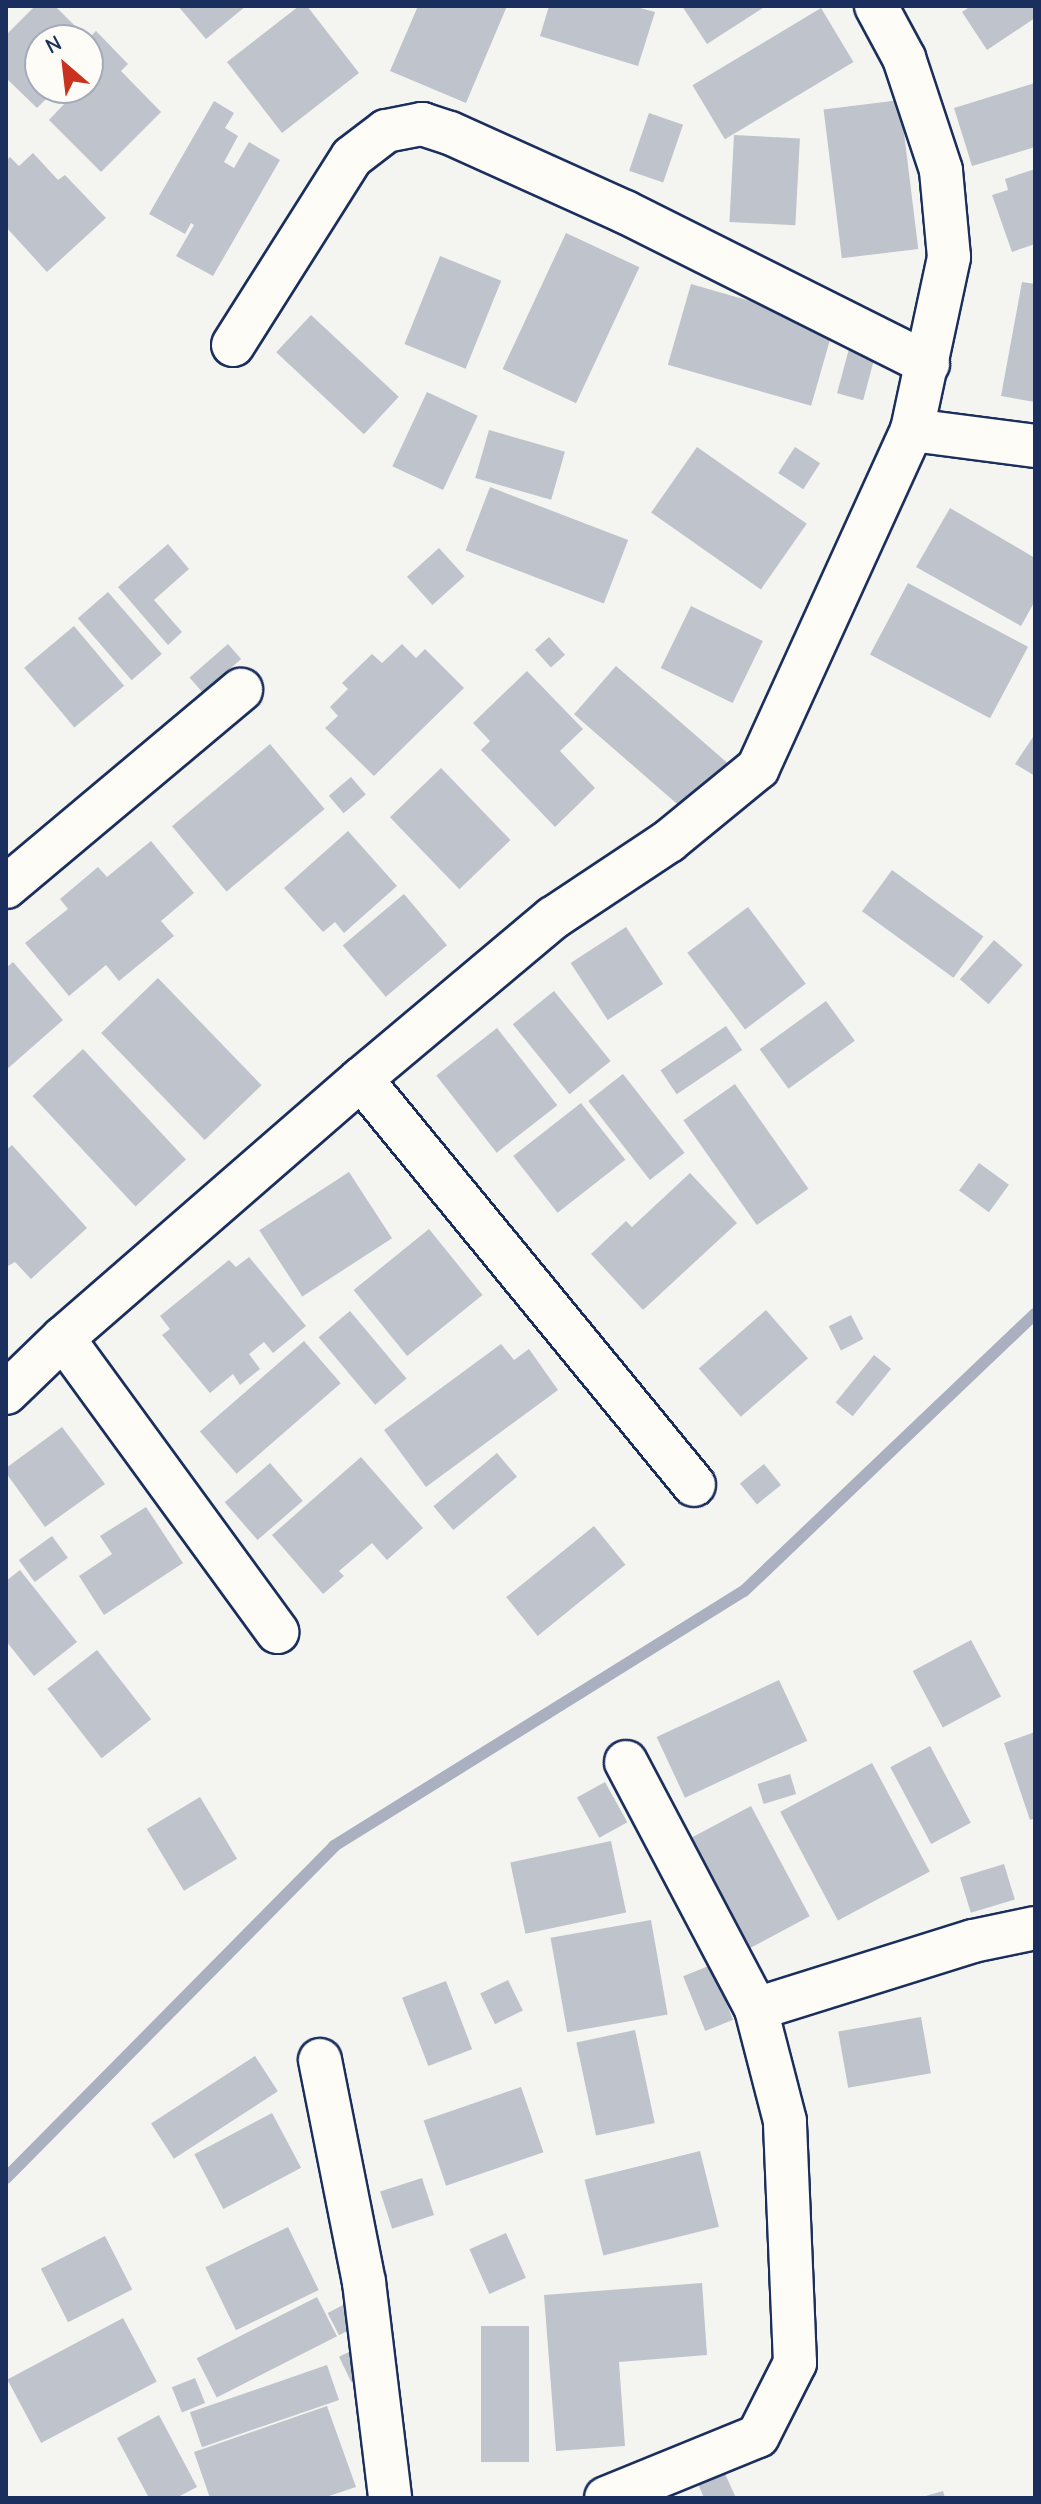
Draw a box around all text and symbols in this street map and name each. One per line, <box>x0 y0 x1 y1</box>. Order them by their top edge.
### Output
north arrow <box>24 24 104 104</box>
text: N <box>41 30 66 59</box>

